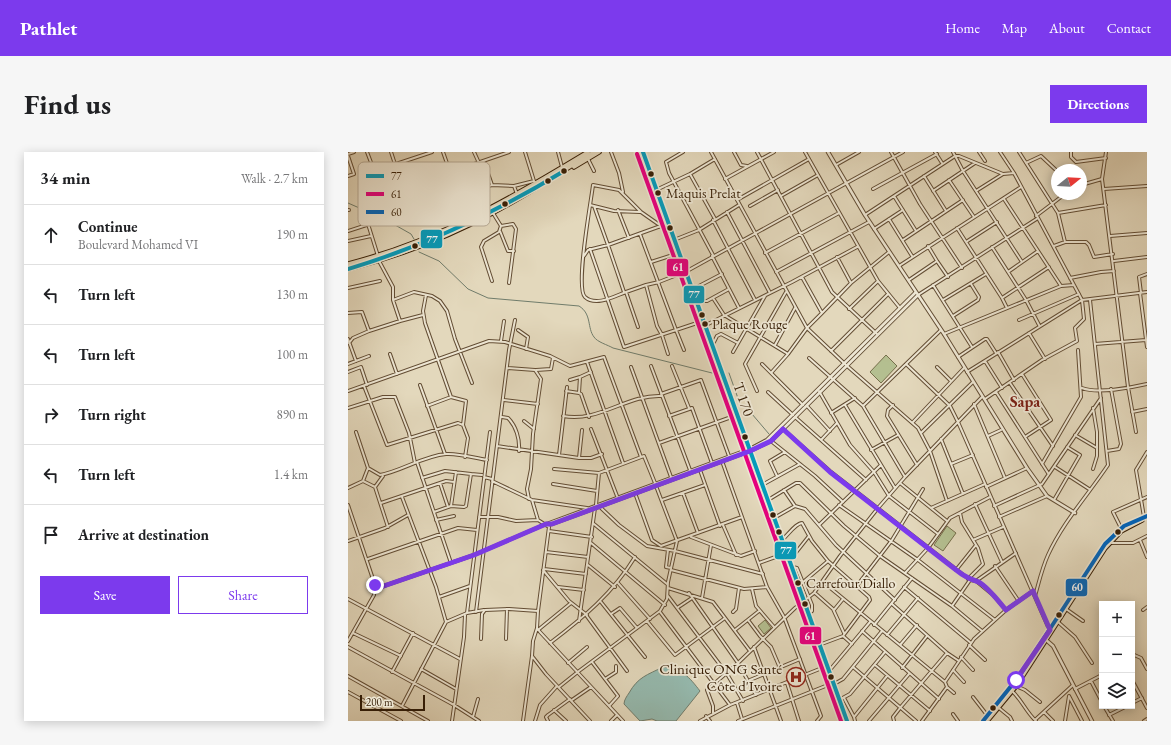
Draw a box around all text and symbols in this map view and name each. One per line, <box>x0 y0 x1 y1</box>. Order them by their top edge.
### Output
text: Pathlet <box>20 16 77 41</box>
text: Home <box>945 19 980 37</box>
text: Map <box>1002 19 1027 37</box>
text: About <box>1049 19 1085 37</box>
text: Contact <box>1107 19 1151 37</box>
button: Directions <box>1050 85 1147 123</box>
text: Find us <box>24 86 111 122</box>
legend <box>358 162 490 226</box>
north arrow <box>1051 164 1087 200</box>
unlabelled marker <box>559 166 569 176</box>
text: 34 min <box>40 167 90 189</box>
text: 77 <box>391 169 402 183</box>
unlabelled marker <box>646 169 656 179</box>
text: Walk · 2.7 km <box>241 170 308 187</box>
unlabelled marker <box>543 176 553 186</box>
place label: Maquis Prelat <box>666 184 741 202</box>
text: 61 <box>391 187 402 201</box>
marker: Maquis Prelat <box>653 188 663 198</box>
unlabelled marker <box>500 199 510 209</box>
text: 60 <box>391 205 402 219</box>
text: Continue <box>78 217 138 236</box>
unlabelled marker <box>665 223 675 233</box>
icon: ahead <box>40 224 62 246</box>
text: 190 m <box>277 226 308 243</box>
line badge: 77 <box>420 229 443 249</box>
text: 77 <box>426 232 438 246</box>
text: Boulevard Mohamed VI <box>78 236 198 253</box>
unlabelled marker <box>410 241 420 251</box>
line badge: 61 <box>666 258 689 277</box>
text: 61 <box>672 260 684 274</box>
icon: left <box>40 284 62 306</box>
text: Turn left <box>78 285 135 304</box>
line badge: 77 <box>683 285 705 304</box>
text: 130 m <box>277 286 308 303</box>
text: 77 <box>688 287 700 301</box>
unlabelled marker <box>697 310 707 320</box>
place label: Plaque Rouge <box>712 315 788 333</box>
marker: Plaque Rouge <box>700 319 710 329</box>
icon: left <box>40 344 62 366</box>
text: Turn left <box>78 345 135 364</box>
text: 100 m <box>277 346 308 363</box>
street label: T 170 <box>729 379 759 419</box>
district label: Sapa <box>1010 391 1041 412</box>
icon: right <box>40 404 62 426</box>
text: Turn right <box>78 405 146 424</box>
text: 890 m <box>277 406 308 423</box>
unlabelled marker <box>740 432 750 442</box>
icon: left <box>40 464 62 486</box>
text: Turn left <box>78 465 135 484</box>
text: 1.4 km <box>274 466 308 483</box>
unlabelled marker <box>768 510 778 520</box>
icon: arrive <box>40 524 62 546</box>
text: Arrive at destination <box>78 525 209 544</box>
unlabelled marker <box>774 527 784 537</box>
unlabelled marker <box>1113 527 1123 537</box>
line badge: 77 <box>774 541 797 560</box>
text: 77 <box>780 543 792 557</box>
place label: Carrefour Diallo <box>806 574 896 592</box>
button: Save <box>40 576 170 614</box>
button: Share <box>178 576 308 614</box>
route end <box>366 576 384 594</box>
marker: Carrefour Diallo <box>793 578 803 588</box>
line badge: 60 <box>1065 578 1088 597</box>
text: 60 <box>1071 580 1083 594</box>
unlabelled marker <box>800 599 810 609</box>
map controls <box>1099 601 1135 709</box>
button: + <box>1099 601 1135 637</box>
unlabelled marker <box>1054 610 1064 620</box>
line badge: 61 <box>799 626 822 645</box>
text: 61 <box>804 629 816 643</box>
button: − <box>1099 637 1135 673</box>
place label: Clinique ONG Santé Côte d'Ivoire <box>659 659 782 695</box>
hospital icon: Clinique ONG Santé Côte d'Ivoire <box>785 666 807 688</box>
route start <box>1007 671 1025 689</box>
unlabelled marker <box>826 672 836 682</box>
button: layers <box>1099 673 1135 709</box>
scale bar <box>360 693 425 712</box>
text: 200 m <box>366 695 393 709</box>
unlabelled marker <box>988 703 998 713</box>

